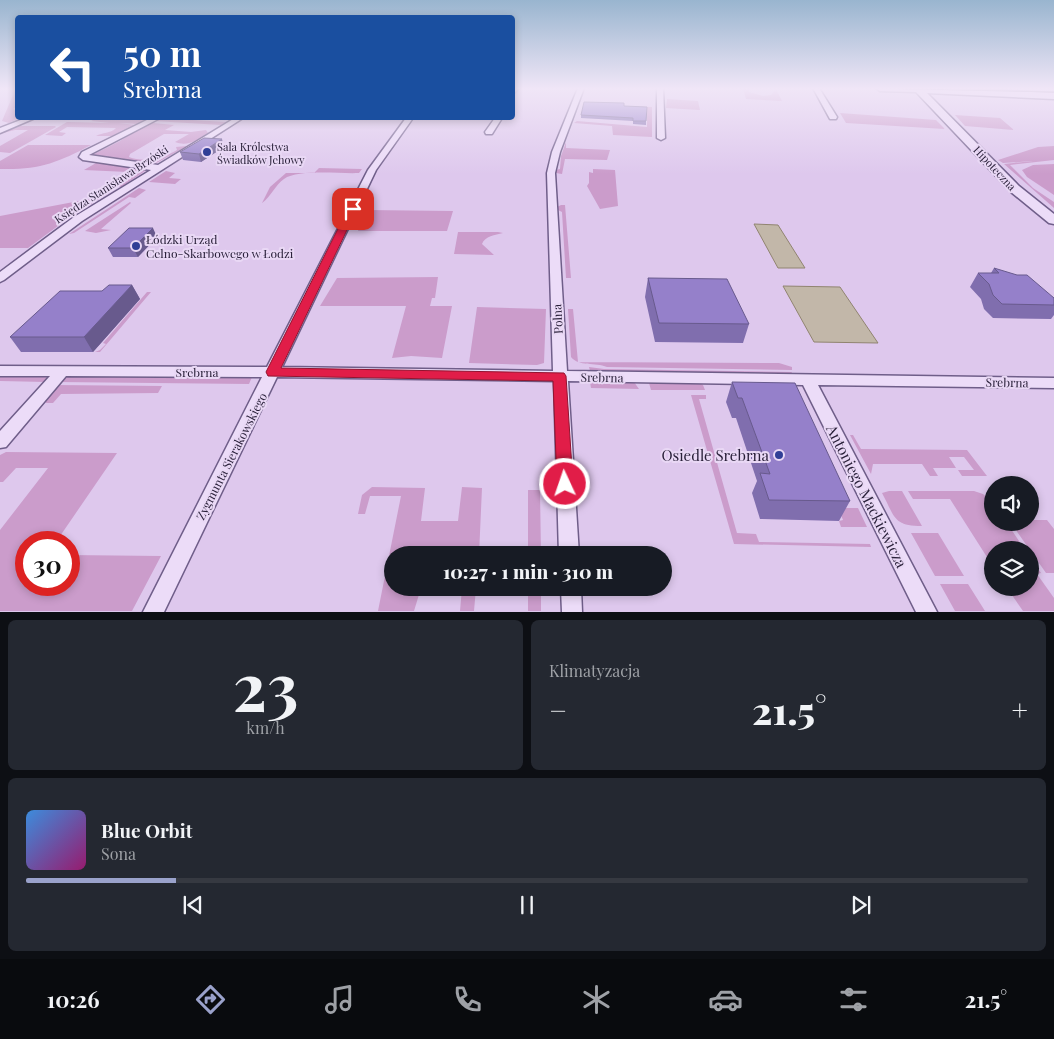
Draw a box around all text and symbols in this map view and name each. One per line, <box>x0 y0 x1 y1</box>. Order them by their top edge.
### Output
text: 50 m <box>123 29 201 76</box>
icon: left <box>40 35 105 100</box>
text: Srebrna <box>123 74 202 104</box>
place label: Sala Królestwa Świadków Jehowy <box>217 139 305 167</box>
street label: Księdza Stanisława Brzóski <box>51 142 171 226</box>
street label: Hipoteczna <box>970 142 1020 194</box>
marker: Sala Królestwa Świadków Jehowy <box>201 146 213 158</box>
pin <box>332 188 374 230</box>
icon: arrive <box>339 195 367 223</box>
place label: Łódzki Urząd Celno-Skarbowego w Łodzi <box>146 231 294 261</box>
marker: Łódzki Urząd Celno-Skarbowego w Łodzi <box>130 240 142 252</box>
street label: Polna <box>548 304 566 334</box>
street label: Srebrna <box>176 364 218 380</box>
street label: Srebrna <box>580 369 624 385</box>
street label: Srebrna <box>985 374 1029 390</box>
street label: Zygmunta Sierakowskiego <box>192 389 270 522</box>
street label: Antoniego Mackiewicza <box>822 420 912 572</box>
place label: Osiedle Srebrna <box>661 445 770 465</box>
marker: Osiedle Srebrna <box>773 449 785 461</box>
position arrow <box>538 457 590 509</box>
map controls <box>984 476 1039 596</box>
button: sound <box>984 476 1039 531</box>
speed limit sign: 30 <box>15 531 80 596</box>
button: layers <box>984 541 1039 596</box>
text: 10:27 · 1 min · 310 m <box>443 558 613 584</box>
text: 23 <box>233 641 298 727</box>
text: Klimatyzacja <box>549 660 640 681</box>
text: 21.5° <box>752 684 827 735</box>
text: − <box>549 691 567 728</box>
text: + <box>1012 691 1028 728</box>
text: km/h <box>246 717 285 738</box>
text: Blue Orbit <box>101 817 192 843</box>
text: Sona <box>101 843 136 864</box>
icon: previous <box>179 891 207 919</box>
icon: pause <box>513 891 541 919</box>
icon: next <box>847 891 875 919</box>
icon: directions <box>193 982 228 1017</box>
icon: music <box>322 982 357 1017</box>
icon: phone <box>450 982 485 1017</box>
icon: climate <box>579 982 614 1017</box>
icon: car <box>708 982 743 1017</box>
icon: filters <box>836 982 871 1017</box>
text: 10:26 <box>47 984 100 1014</box>
text: 21.5° <box>965 984 1007 1014</box>

